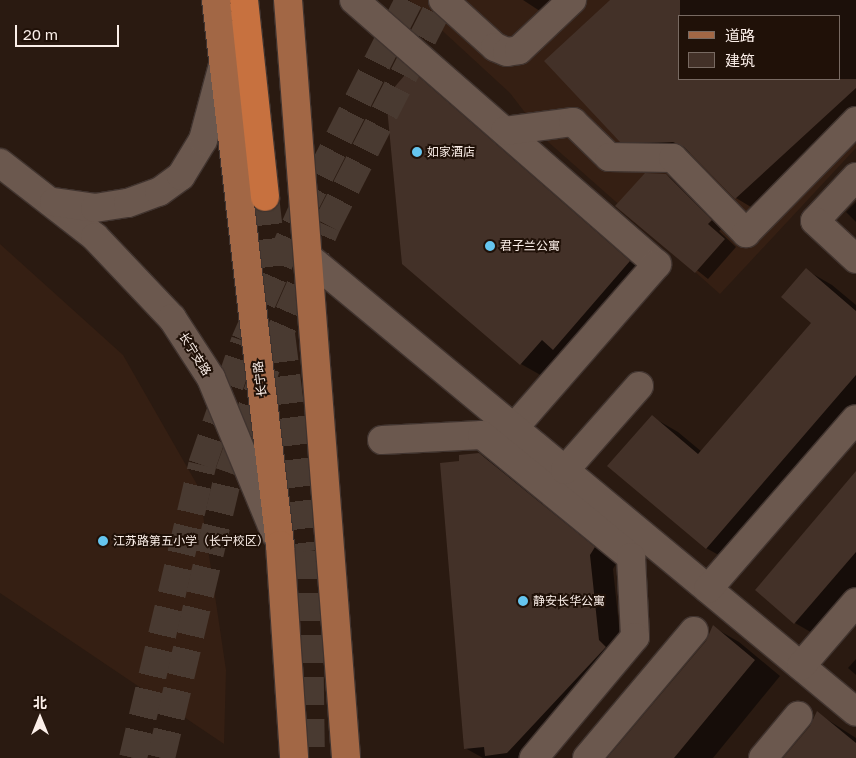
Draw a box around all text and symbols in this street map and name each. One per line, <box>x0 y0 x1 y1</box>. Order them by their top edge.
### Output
scale bar <box>18 15 121 47</box>
legend <box>678 15 841 80</box>
text: 20 m <box>23 25 58 43</box>
text: 道路 <box>725 26 755 44</box>
text: 建筑 <box>725 51 755 69</box>
place label: 如家酒店 <box>427 145 475 159</box>
marker: 如家酒店 <box>411 146 423 158</box>
place label: 君子兰公寓 <box>500 239 560 253</box>
marker: 君子兰公寓 <box>484 240 496 252</box>
street label: 长宁支路 <box>176 330 214 378</box>
street label: 长宁路 <box>251 360 269 398</box>
place label: 江苏路第五小学（长宁校区） <box>113 534 269 548</box>
marker: 江苏路第五小学（长宁校区） <box>97 535 109 547</box>
place label: 静安长华公寓 <box>533 594 605 608</box>
marker: 静安长华公寓 <box>517 595 529 607</box>
north arrow <box>15 693 65 743</box>
text: 北 <box>33 694 47 711</box>

